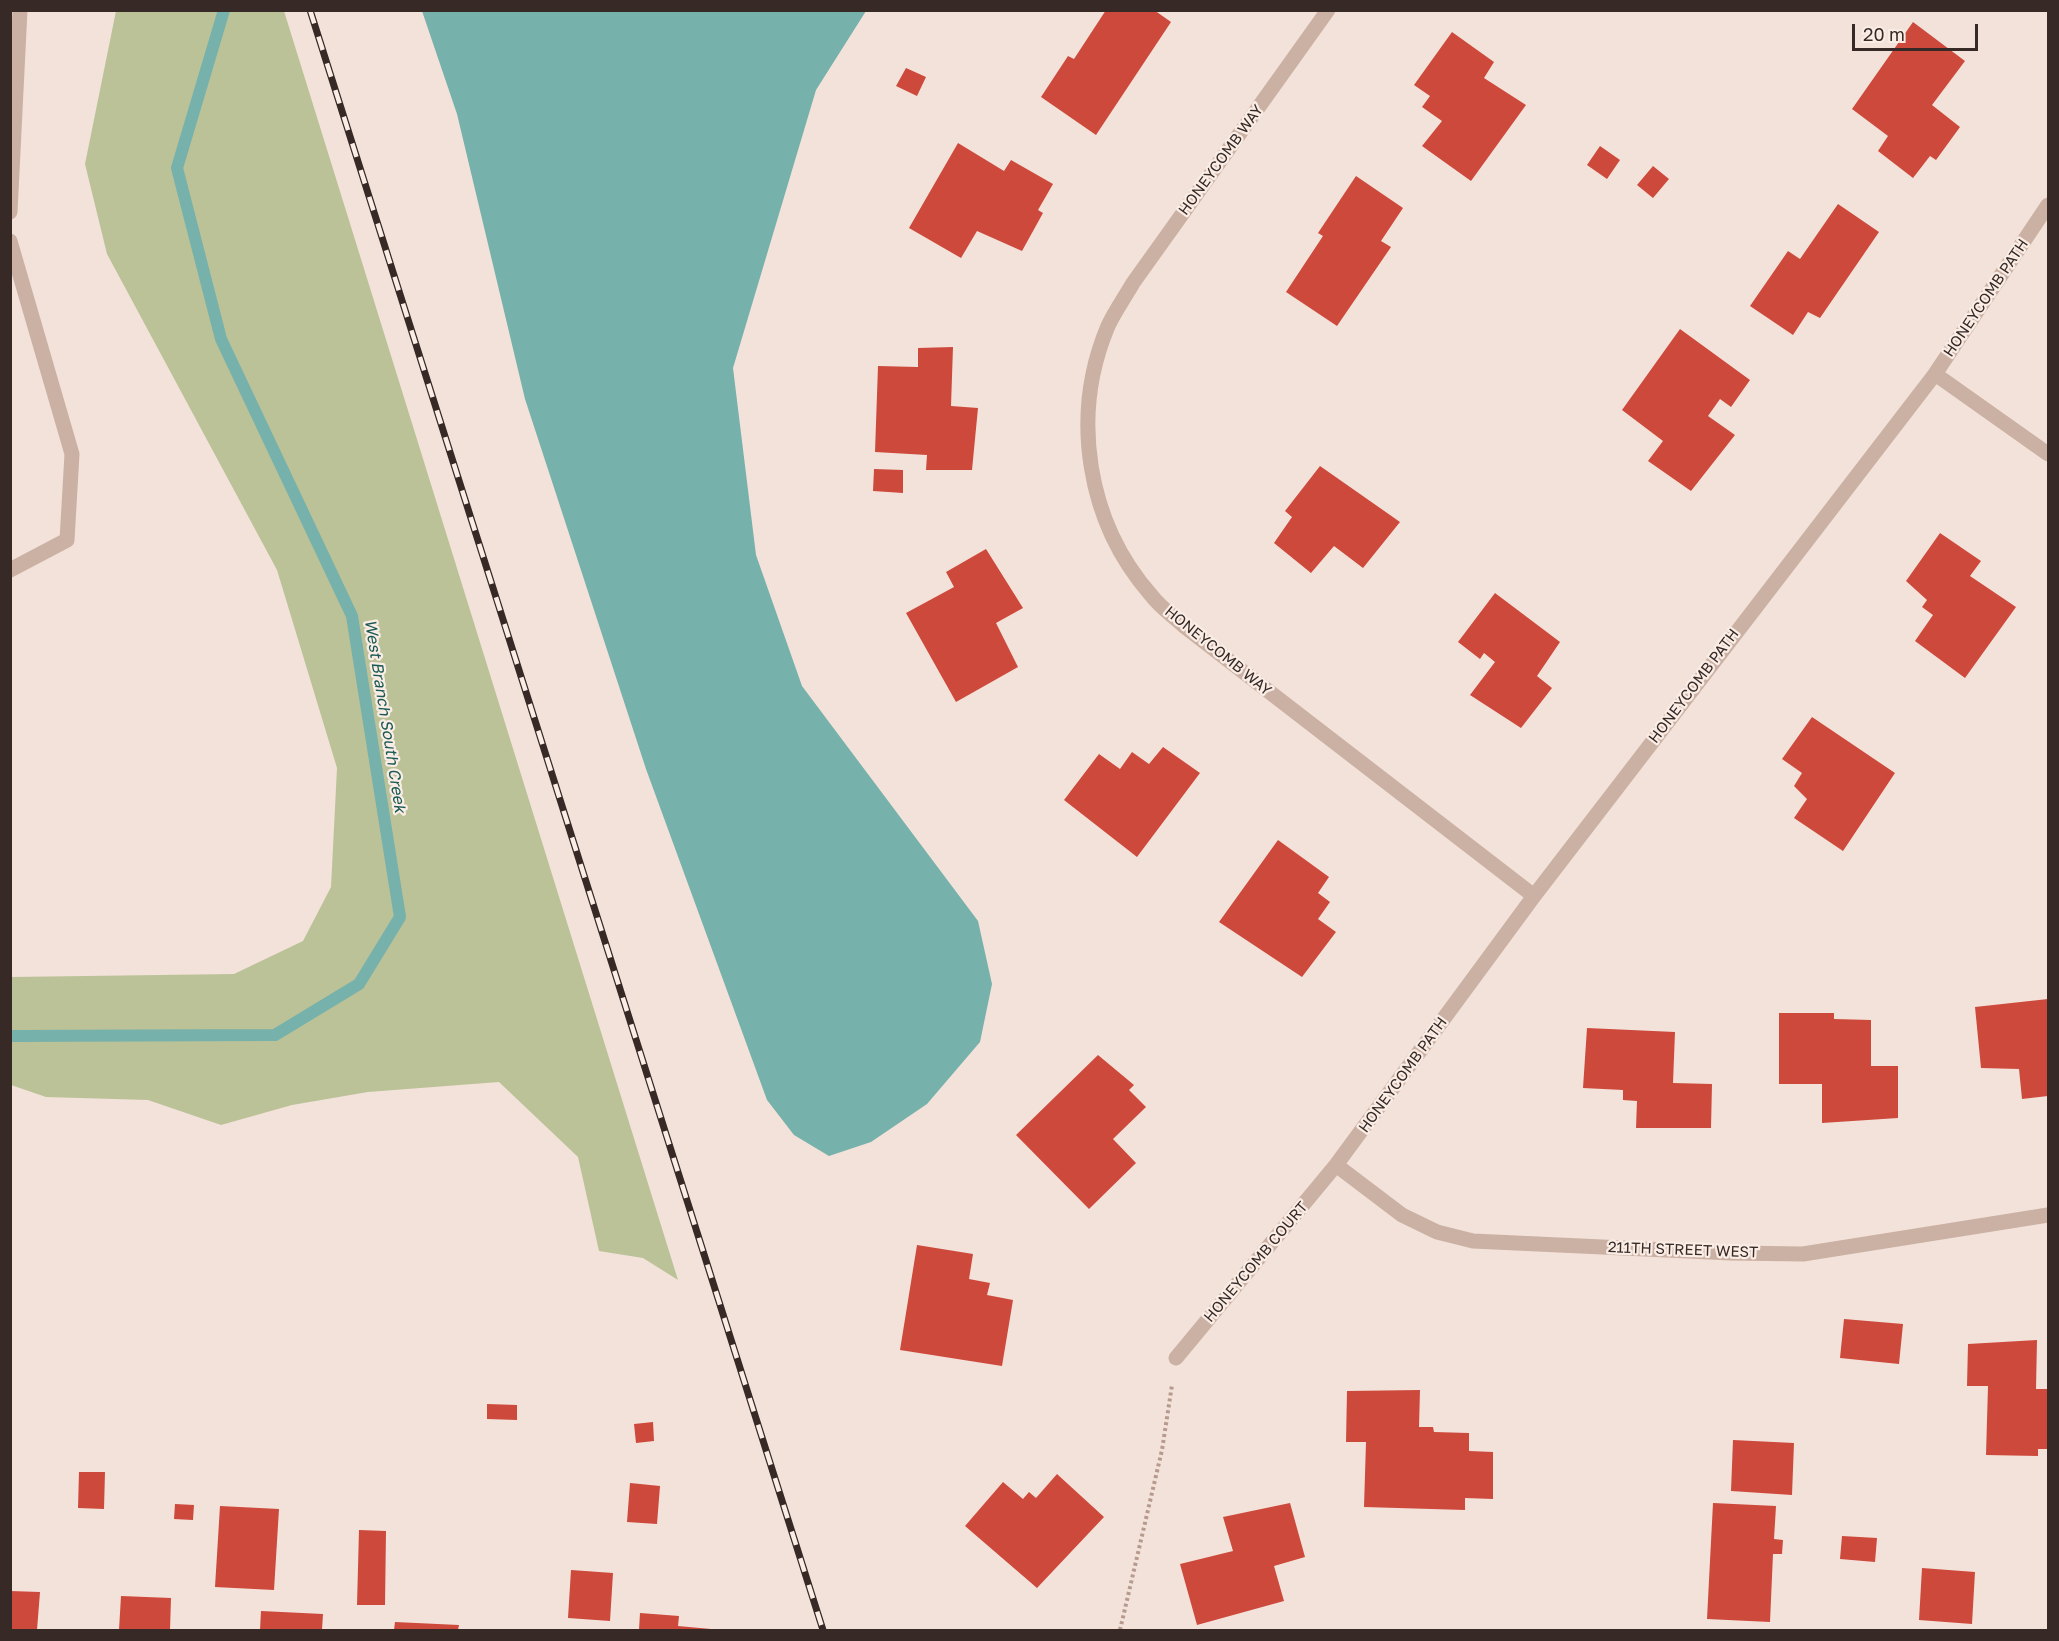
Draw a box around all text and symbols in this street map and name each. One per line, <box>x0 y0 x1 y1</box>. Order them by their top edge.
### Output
scale bar <box>1855 12 1981 50</box>
text: 20 m <box>1863 23 1905 45</box>
street label: HONEYCOMB WAY <box>1175 101 1267 219</box>
street label: HONEYCOMB PATH <box>1940 236 2032 360</box>
street label: HONEYCOMB WAY <box>1161 602 1275 700</box>
water label: West Branch South Creek <box>360 618 410 814</box>
street label: HONEYCOMB PATH <box>1645 625 1743 747</box>
street label: HONEYCOMB PATH <box>1355 1014 1451 1136</box>
street label: HONEYCOMB COURT <box>1200 1198 1312 1326</box>
street label: 211TH STREET WEST <box>1608 1238 1758 1262</box>

